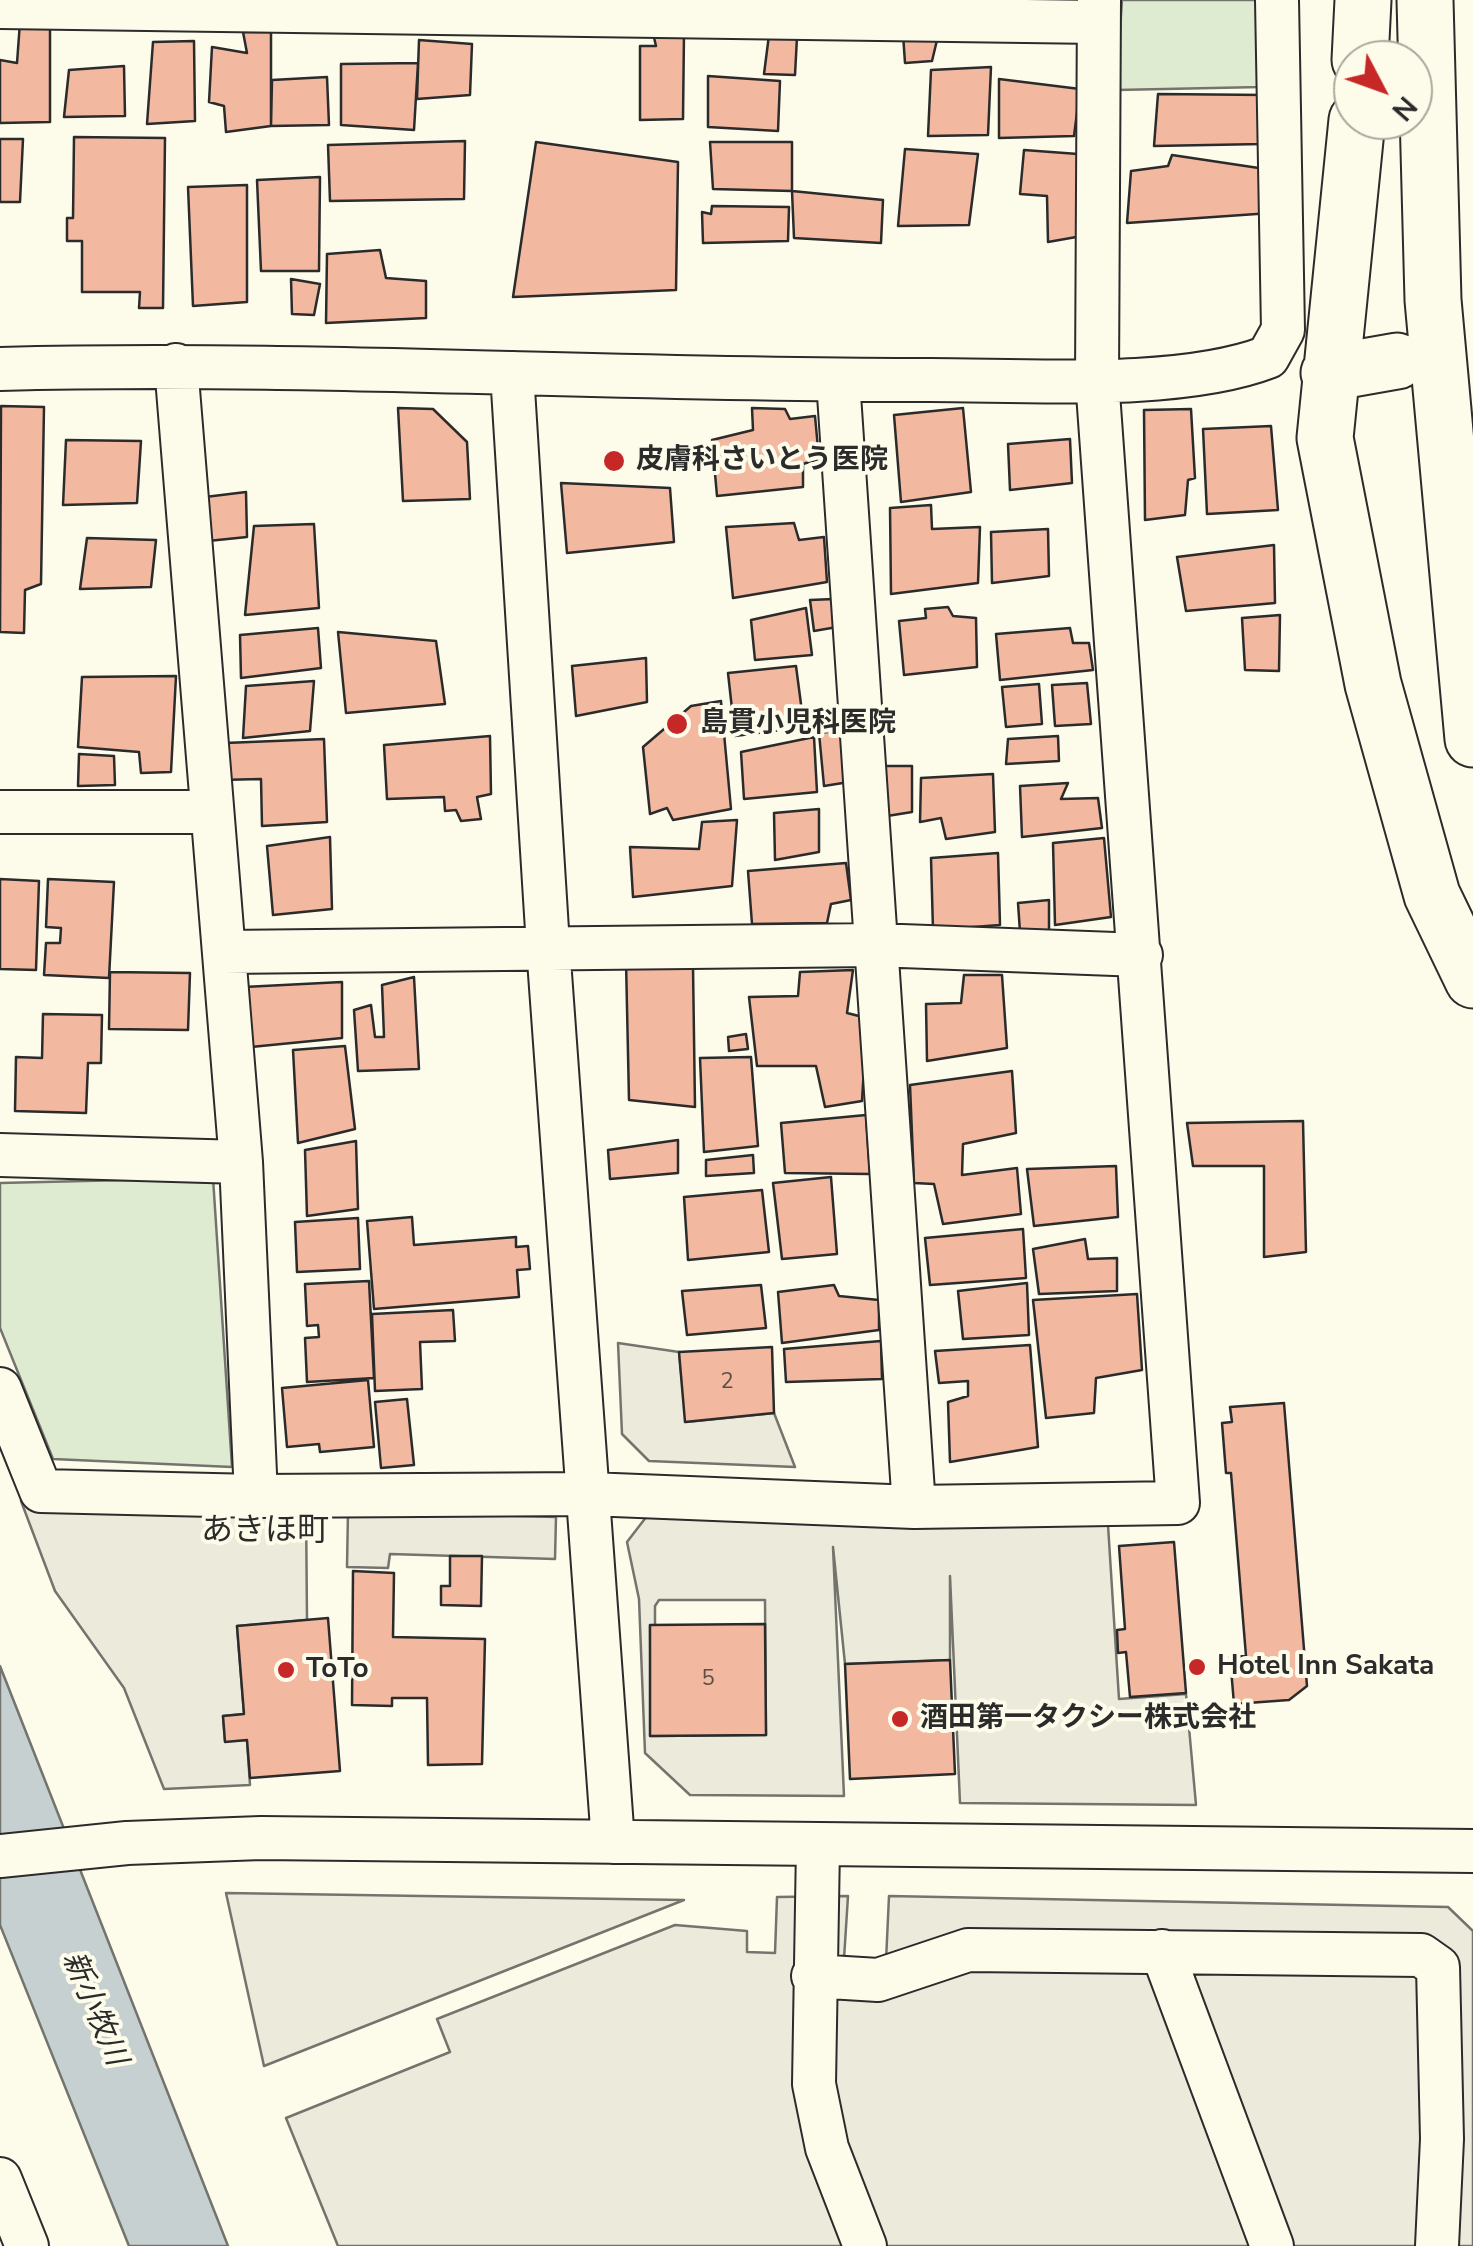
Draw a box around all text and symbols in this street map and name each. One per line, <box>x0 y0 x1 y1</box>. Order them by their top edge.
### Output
north arrow <box>1333 40 1433 140</box>
text: N <box>1383 88 1425 129</box>
place label: 皮膚科さいとう医院 <box>636 444 888 478</box>
marker: 皮膚科さいとう医院 <box>601 448 627 474</box>
place label: 島貫小児科医院 <box>700 707 896 741</box>
marker: 島貫小児科医院 <box>664 711 690 737</box>
house number: 2 <box>720 1370 734 1396</box>
district label: あきほ町 <box>201 1513 329 1551</box>
place label: Hotel Inn Sakata <box>1217 1650 1434 1684</box>
place label: ToTo <box>306 1653 369 1687</box>
marker: Hotel Inn Sakata <box>1186 1656 1208 1678</box>
marker: ToTo <box>275 1659 297 1681</box>
house number: 5 <box>701 1667 715 1693</box>
place label: 酒田第一タクシー株式会社 <box>920 1702 1256 1736</box>
marker: 酒田第一タクシー株式会社 <box>889 1708 911 1730</box>
water label: 新小牧川 <box>53 1947 133 2071</box>

